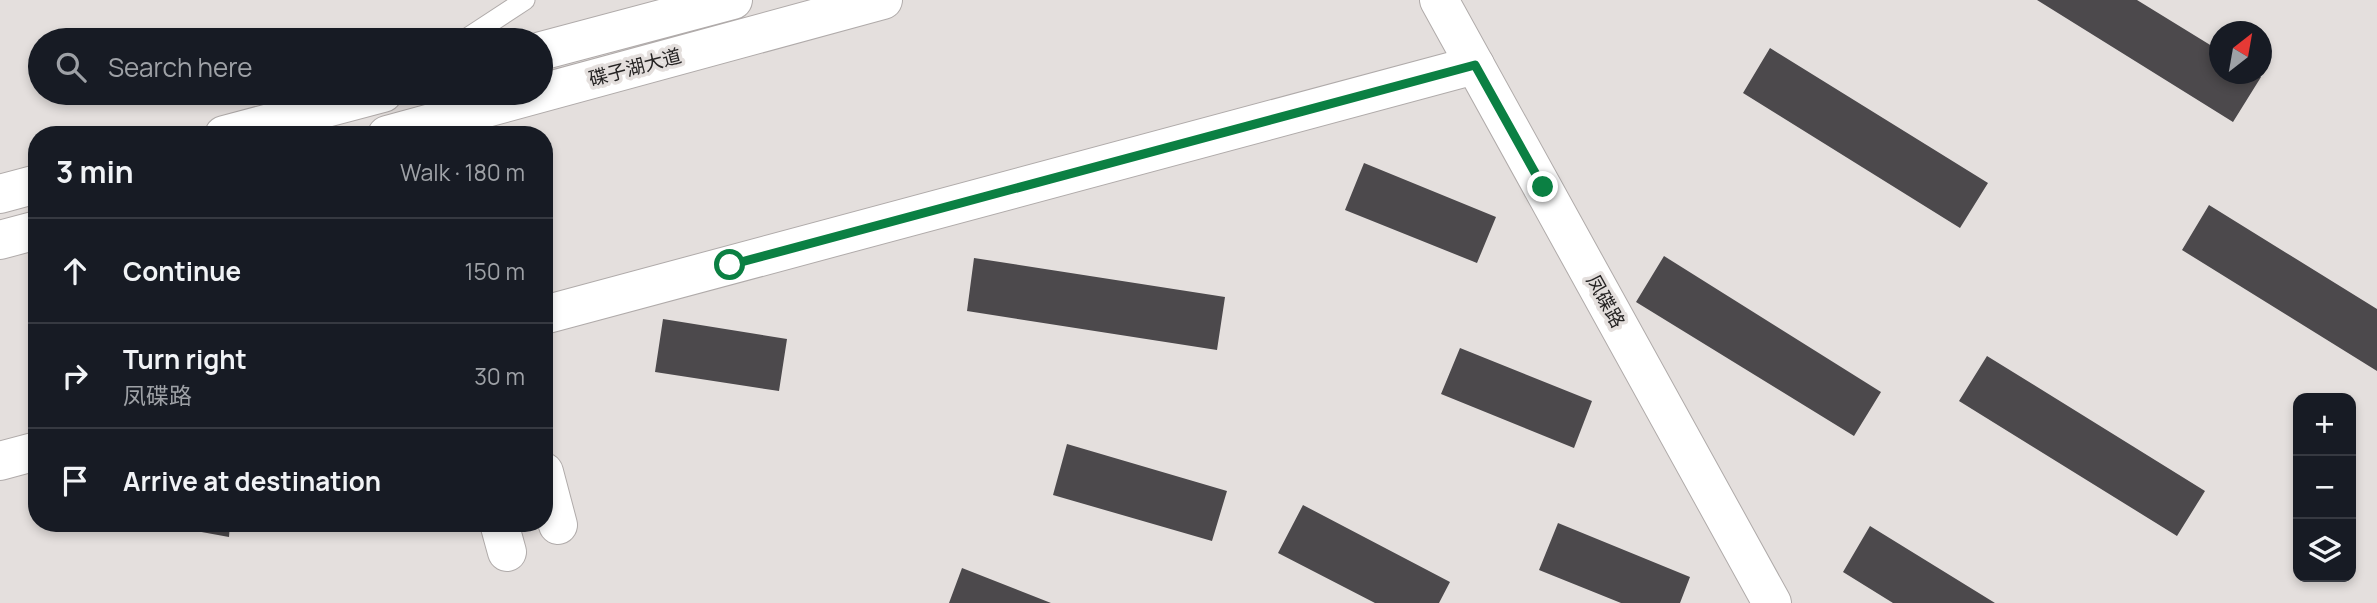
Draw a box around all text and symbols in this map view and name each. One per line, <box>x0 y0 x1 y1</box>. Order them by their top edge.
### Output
north arrow <box>2209 21 2272 84</box>
search box <box>28 28 553 105</box>
street label: 碟子湖大道 <box>586 42 684 92</box>
icon: search <box>52 48 90 86</box>
text: Search here <box>108 49 253 85</box>
text: 3 min <box>56 151 134 192</box>
text: Walk · 180 m <box>400 156 525 188</box>
route end <box>1527 171 1558 202</box>
route start <box>714 249 745 280</box>
icon: ahead <box>56 252 94 290</box>
text: Continue <box>123 253 241 289</box>
text: 150 m <box>465 255 525 287</box>
street label: 凤碟路 <box>1581 270 1631 332</box>
text: Turn right <box>123 341 247 377</box>
icon: right <box>56 357 94 395</box>
text: 30 m <box>474 360 525 392</box>
text: 凤碟路 <box>123 379 192 411</box>
map controls <box>2293 393 2356 582</box>
button: + <box>2293 393 2356 456</box>
button: − <box>2293 456 2356 519</box>
icon: arrive <box>56 462 94 500</box>
text: Arrive at destination <box>123 463 381 499</box>
button: layers <box>2293 519 2356 582</box>

